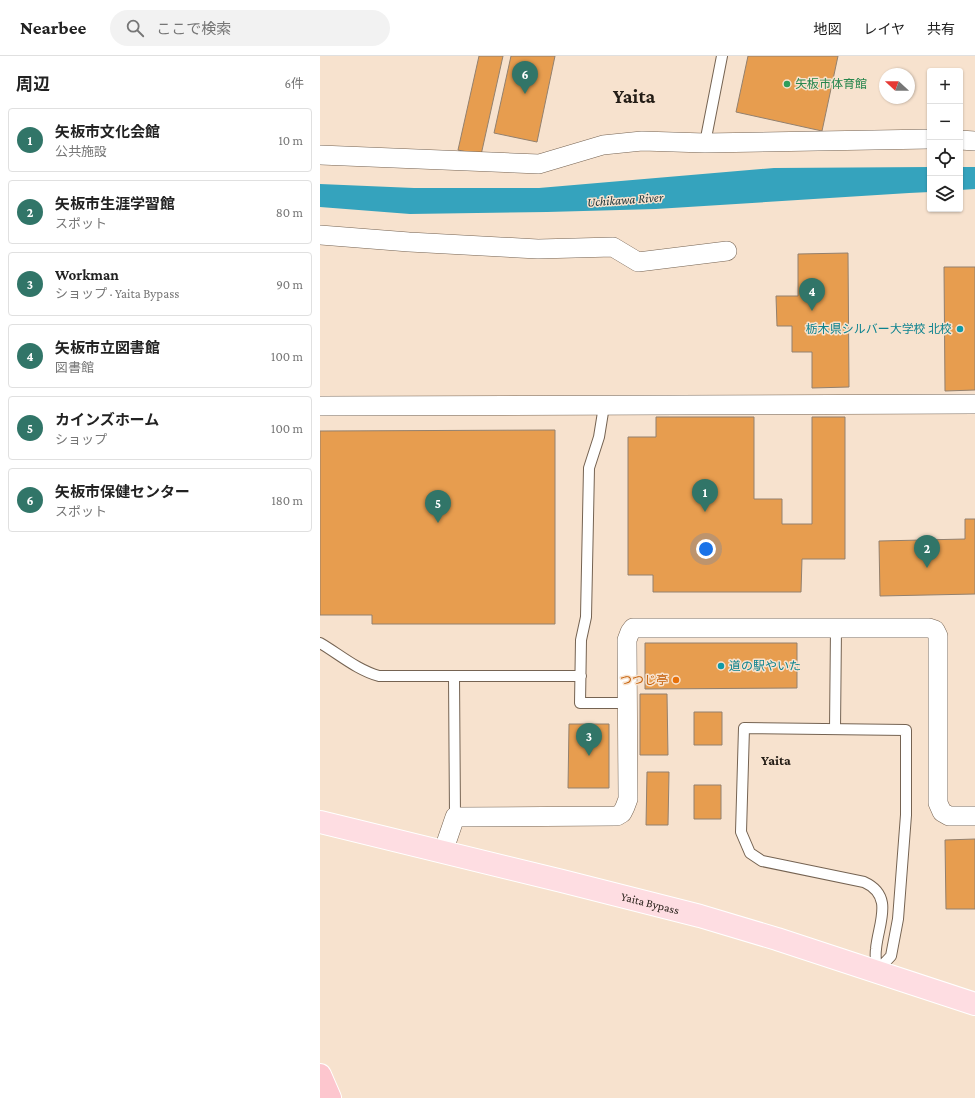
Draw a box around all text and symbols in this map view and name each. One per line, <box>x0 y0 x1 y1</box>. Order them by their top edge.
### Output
search box <box>110 10 390 46</box>
text: Nearbee <box>20 17 86 38</box>
icon: search <box>124 17 146 39</box>
text: ここで検索 <box>156 21 231 37</box>
text: 地図 <box>813 21 841 37</box>
text: レイヤ <box>863 21 905 37</box>
text: 共有 <box>927 21 955 37</box>
pin: 6 <box>512 61 538 94</box>
north arrow <box>879 68 915 104</box>
map controls <box>927 68 963 212</box>
button: + <box>927 68 963 104</box>
text: 周辺 <box>16 75 50 94</box>
text: 6件 <box>284 76 304 91</box>
place label: 矢板市体育館 <box>795 77 867 91</box>
marker: 矢板市体育館 <box>782 79 792 89</box>
district label: Yaita <box>613 85 656 107</box>
button: − <box>927 104 963 140</box>
text: 矢板市文化会館 <box>55 124 160 140</box>
text: 1 <box>28 133 32 148</box>
text: 10 m <box>278 133 303 148</box>
button: locate <box>927 140 963 176</box>
text: 公共施設 <box>55 144 107 159</box>
button: layers <box>927 176 963 212</box>
water label: Uchikawa River <box>586 189 664 210</box>
text: 矢板市生涯学習館 <box>55 196 175 212</box>
text: 2 <box>27 205 33 220</box>
text: 80 m <box>276 205 303 220</box>
text: スポット <box>55 216 107 231</box>
text: Workman <box>55 267 119 283</box>
text: 3 <box>27 277 33 292</box>
text: 90 m <box>276 277 303 292</box>
pin: 4 <box>799 278 825 311</box>
text: ショップ · Yaita Bypass <box>55 286 179 301</box>
place label: 栃木県シルバー大学校 北校 <box>806 322 952 336</box>
marker: 栃木県シルバー大学校 北校 <box>955 324 965 334</box>
text: 矢板市立図書館 <box>55 340 160 356</box>
text: 4 <box>26 349 34 364</box>
text: 100 m <box>271 349 303 364</box>
text: 図書館 <box>55 360 94 375</box>
text: カインズホーム <box>55 412 159 428</box>
text: 5 <box>27 421 33 436</box>
text: 100 m <box>271 421 303 436</box>
text: ショップ <box>55 432 107 447</box>
pin: 1 <box>692 479 718 512</box>
text: 矢板市保健センター <box>55 484 190 500</box>
pin: 5 <box>425 490 451 523</box>
text: 6 <box>26 493 34 508</box>
text: 180 m <box>271 493 303 508</box>
text: スポット <box>55 504 107 519</box>
pin: 2 <box>914 535 940 568</box>
your location <box>696 539 716 559</box>
place label: 道の駅やいた <box>729 659 801 673</box>
marker: 道の駅やいた <box>716 661 726 671</box>
place label: つつじ亭 <box>620 673 668 687</box>
marker: つつじ亭 <box>671 675 681 685</box>
pin: 3 <box>576 723 602 756</box>
district label: Yaita <box>761 752 791 768</box>
street label: Yaita Bypass <box>620 889 681 918</box>

